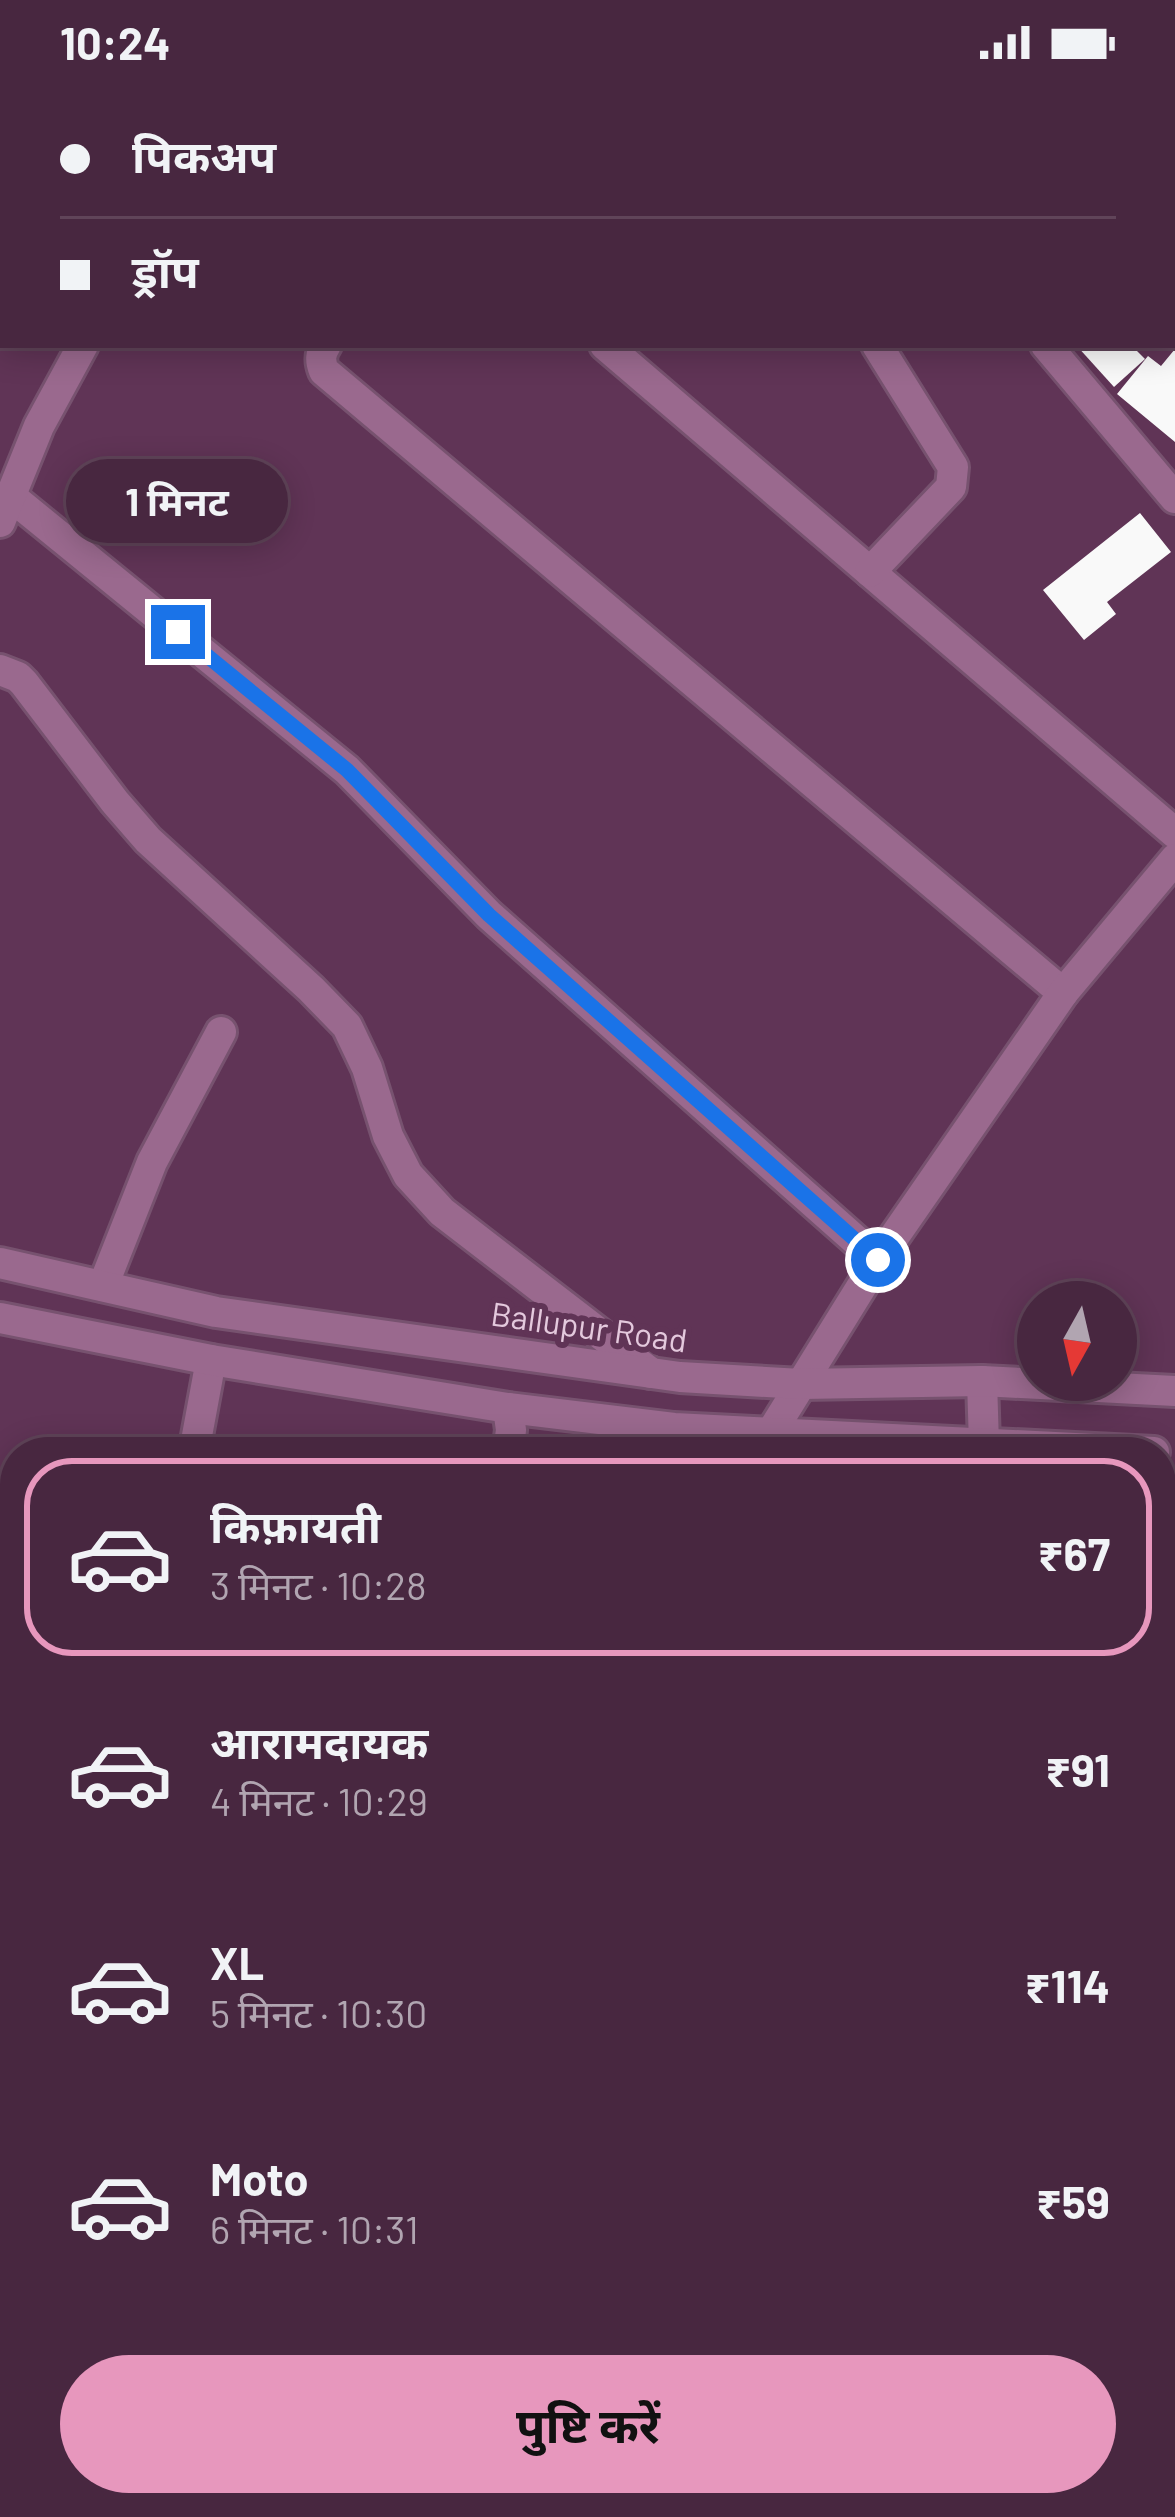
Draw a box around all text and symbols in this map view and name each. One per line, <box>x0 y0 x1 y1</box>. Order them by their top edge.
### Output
text: 10:24 <box>60 15 170 69</box>
text: पिकअप <box>132 128 276 182</box>
text: ड्रॉप <box>132 243 199 297</box>
callout: 1 मिनट <box>67 458 289 542</box>
text: 1 मिनट <box>125 477 229 524</box>
route end <box>151 605 205 659</box>
route start <box>851 1233 905 1287</box>
north arrow <box>1017 1281 1137 1401</box>
map controls <box>1017 1281 1137 1401</box>
street label: Ballupur Road <box>488 1292 690 1360</box>
text: किफ़ायती <box>210 1498 381 1552</box>
icon: car <box>66 1503 174 1611</box>
text: ₹67 <box>1038 1526 1110 1580</box>
text: 3 मिनट · 10:28 <box>210 1561 427 1608</box>
text: आरामदायक <box>210 1714 428 1768</box>
icon: car <box>66 1719 174 1827</box>
text: ₹91 <box>1045 1742 1110 1796</box>
text: 4 मिनट · 10:29 <box>210 1777 428 1824</box>
icon: car <box>66 1935 174 2043</box>
text: XL <box>210 1935 264 1989</box>
text: ₹114 <box>1025 1958 1110 2012</box>
text: 5 मिनट · 10:30 <box>210 1989 427 2036</box>
icon: car <box>66 2151 174 2259</box>
text: Moto <box>210 2151 308 2205</box>
text: ₹59 <box>1036 2174 1110 2228</box>
text: 6 मिनट · 10:31 <box>210 2205 419 2252</box>
button: पुष्टि करें <box>60 2355 1116 2493</box>

